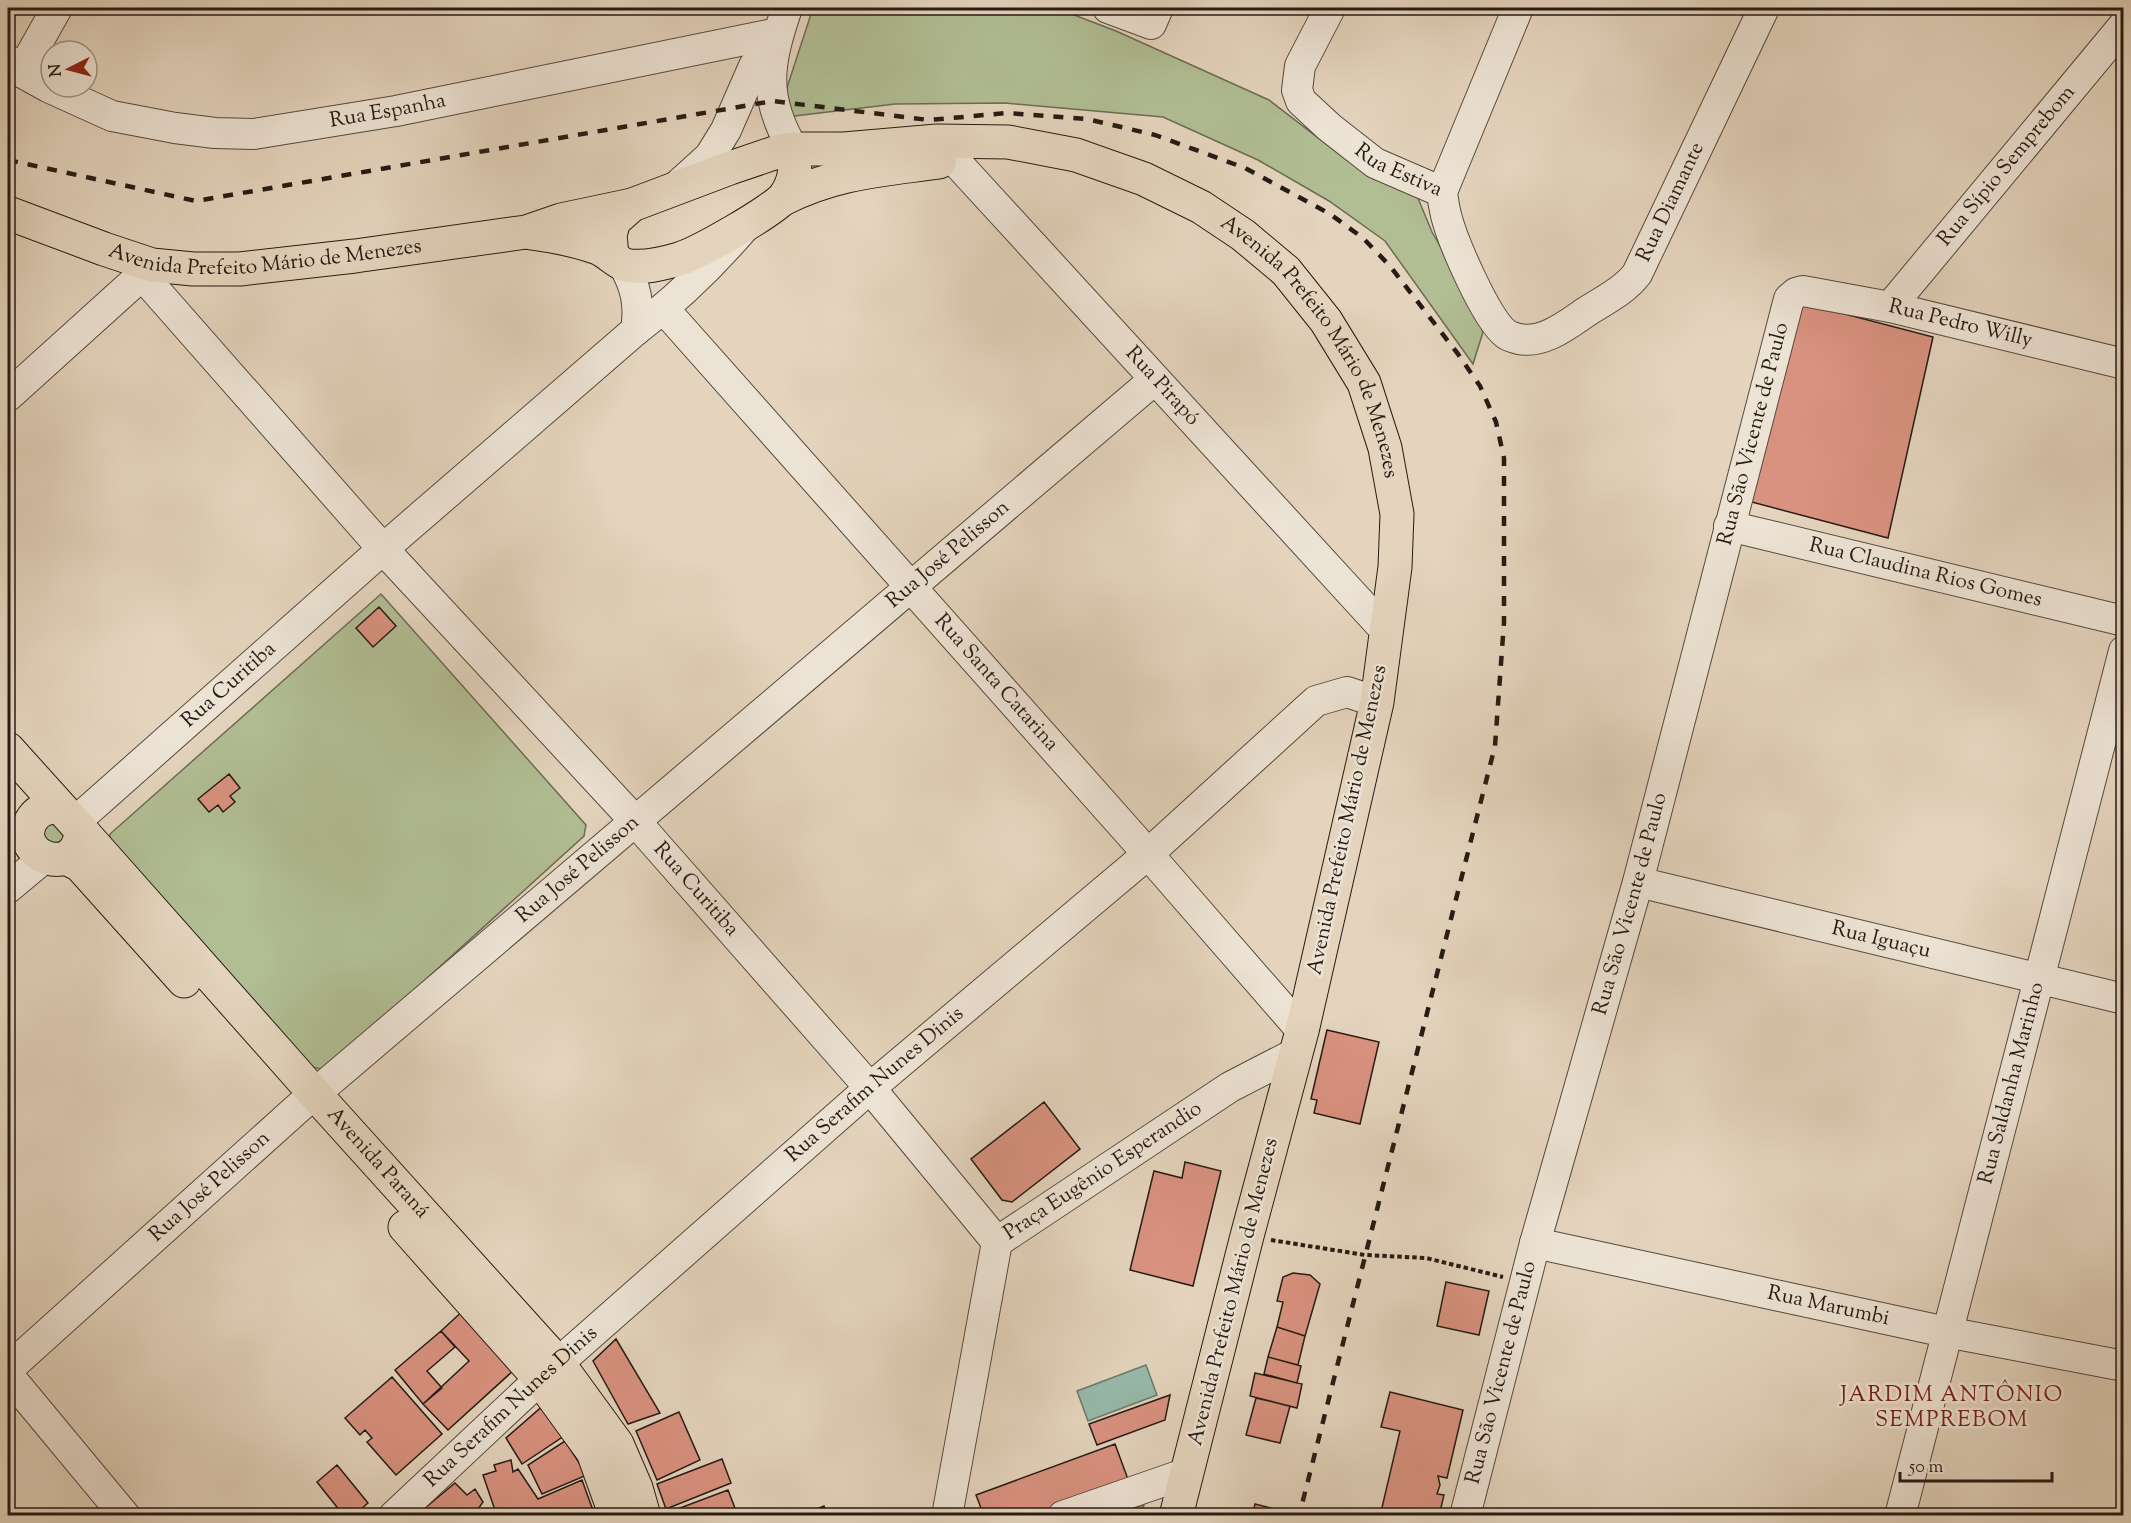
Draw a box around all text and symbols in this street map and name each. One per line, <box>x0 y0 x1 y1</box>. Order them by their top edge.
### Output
north arrow <box>39 39 99 99</box>
text: N <box>44 63 69 78</box>
street label: Rua Sípio Semprebom <box>1931 79 2083 253</box>
street label: Rua Espanha <box>328 86 449 137</box>
street label: Rua Estiva <box>1347 137 1447 205</box>
street label: Rua Diamante <box>1630 138 1713 267</box>
street label: Avenida Prefeito Mário de Menezes <box>1214 209 1405 481</box>
street label: Avenida Prefeito Mário de Menezes <box>104 232 424 284</box>
street label: Rua Pedro Willy <box>1886 292 2036 356</box>
street label: Rua São Vicente de Paulo <box>1711 319 1797 549</box>
street label: Rua Pirapó <box>1118 340 1206 433</box>
street label: Rua José Pelisson <box>880 494 1017 616</box>
street label: Rua Claudina Rios Gomes <box>1806 531 2045 616</box>
street label: Rua Santa Catarina <box>927 607 1066 759</box>
street label: Rua Curitiba <box>175 635 283 736</box>
street label: Avenida Prefeito Mário de Menezes <box>1300 662 1396 978</box>
street label: Rua São Vicente de Paulo <box>1586 790 1675 1019</box>
street label: Rua José Pelisson <box>510 808 647 931</box>
street label: Rua Curitiba <box>646 836 746 944</box>
street label: Rua Iguaçu <box>1828 914 1934 967</box>
street label: Rua Saldanha Marinho <box>1972 979 2053 1188</box>
street label: Rua Serafim Nunes Dinis <box>779 1000 971 1170</box>
street label: Praça Eugênio Esperandio <box>998 1094 1208 1248</box>
street label: Avenida Paraná <box>319 1101 436 1226</box>
street label: Rua José Pelisson <box>143 1124 277 1250</box>
street label: Avenida Prefeito Mário de Menezes <box>1181 1135 1287 1449</box>
street label: Rua São Vicente de Paulo <box>1459 1258 1545 1487</box>
street label: Rua Marumbi <box>1764 1279 1892 1334</box>
street label: Rua Serafim Nunes Dinis <box>418 1319 605 1495</box>
district label: JARDIM ANTÔNIO SEMPREBOM <box>1839 1379 2064 1437</box>
scale bar <box>1900 1445 2052 1483</box>
text: 50 m <box>1908 1455 1944 1481</box>

